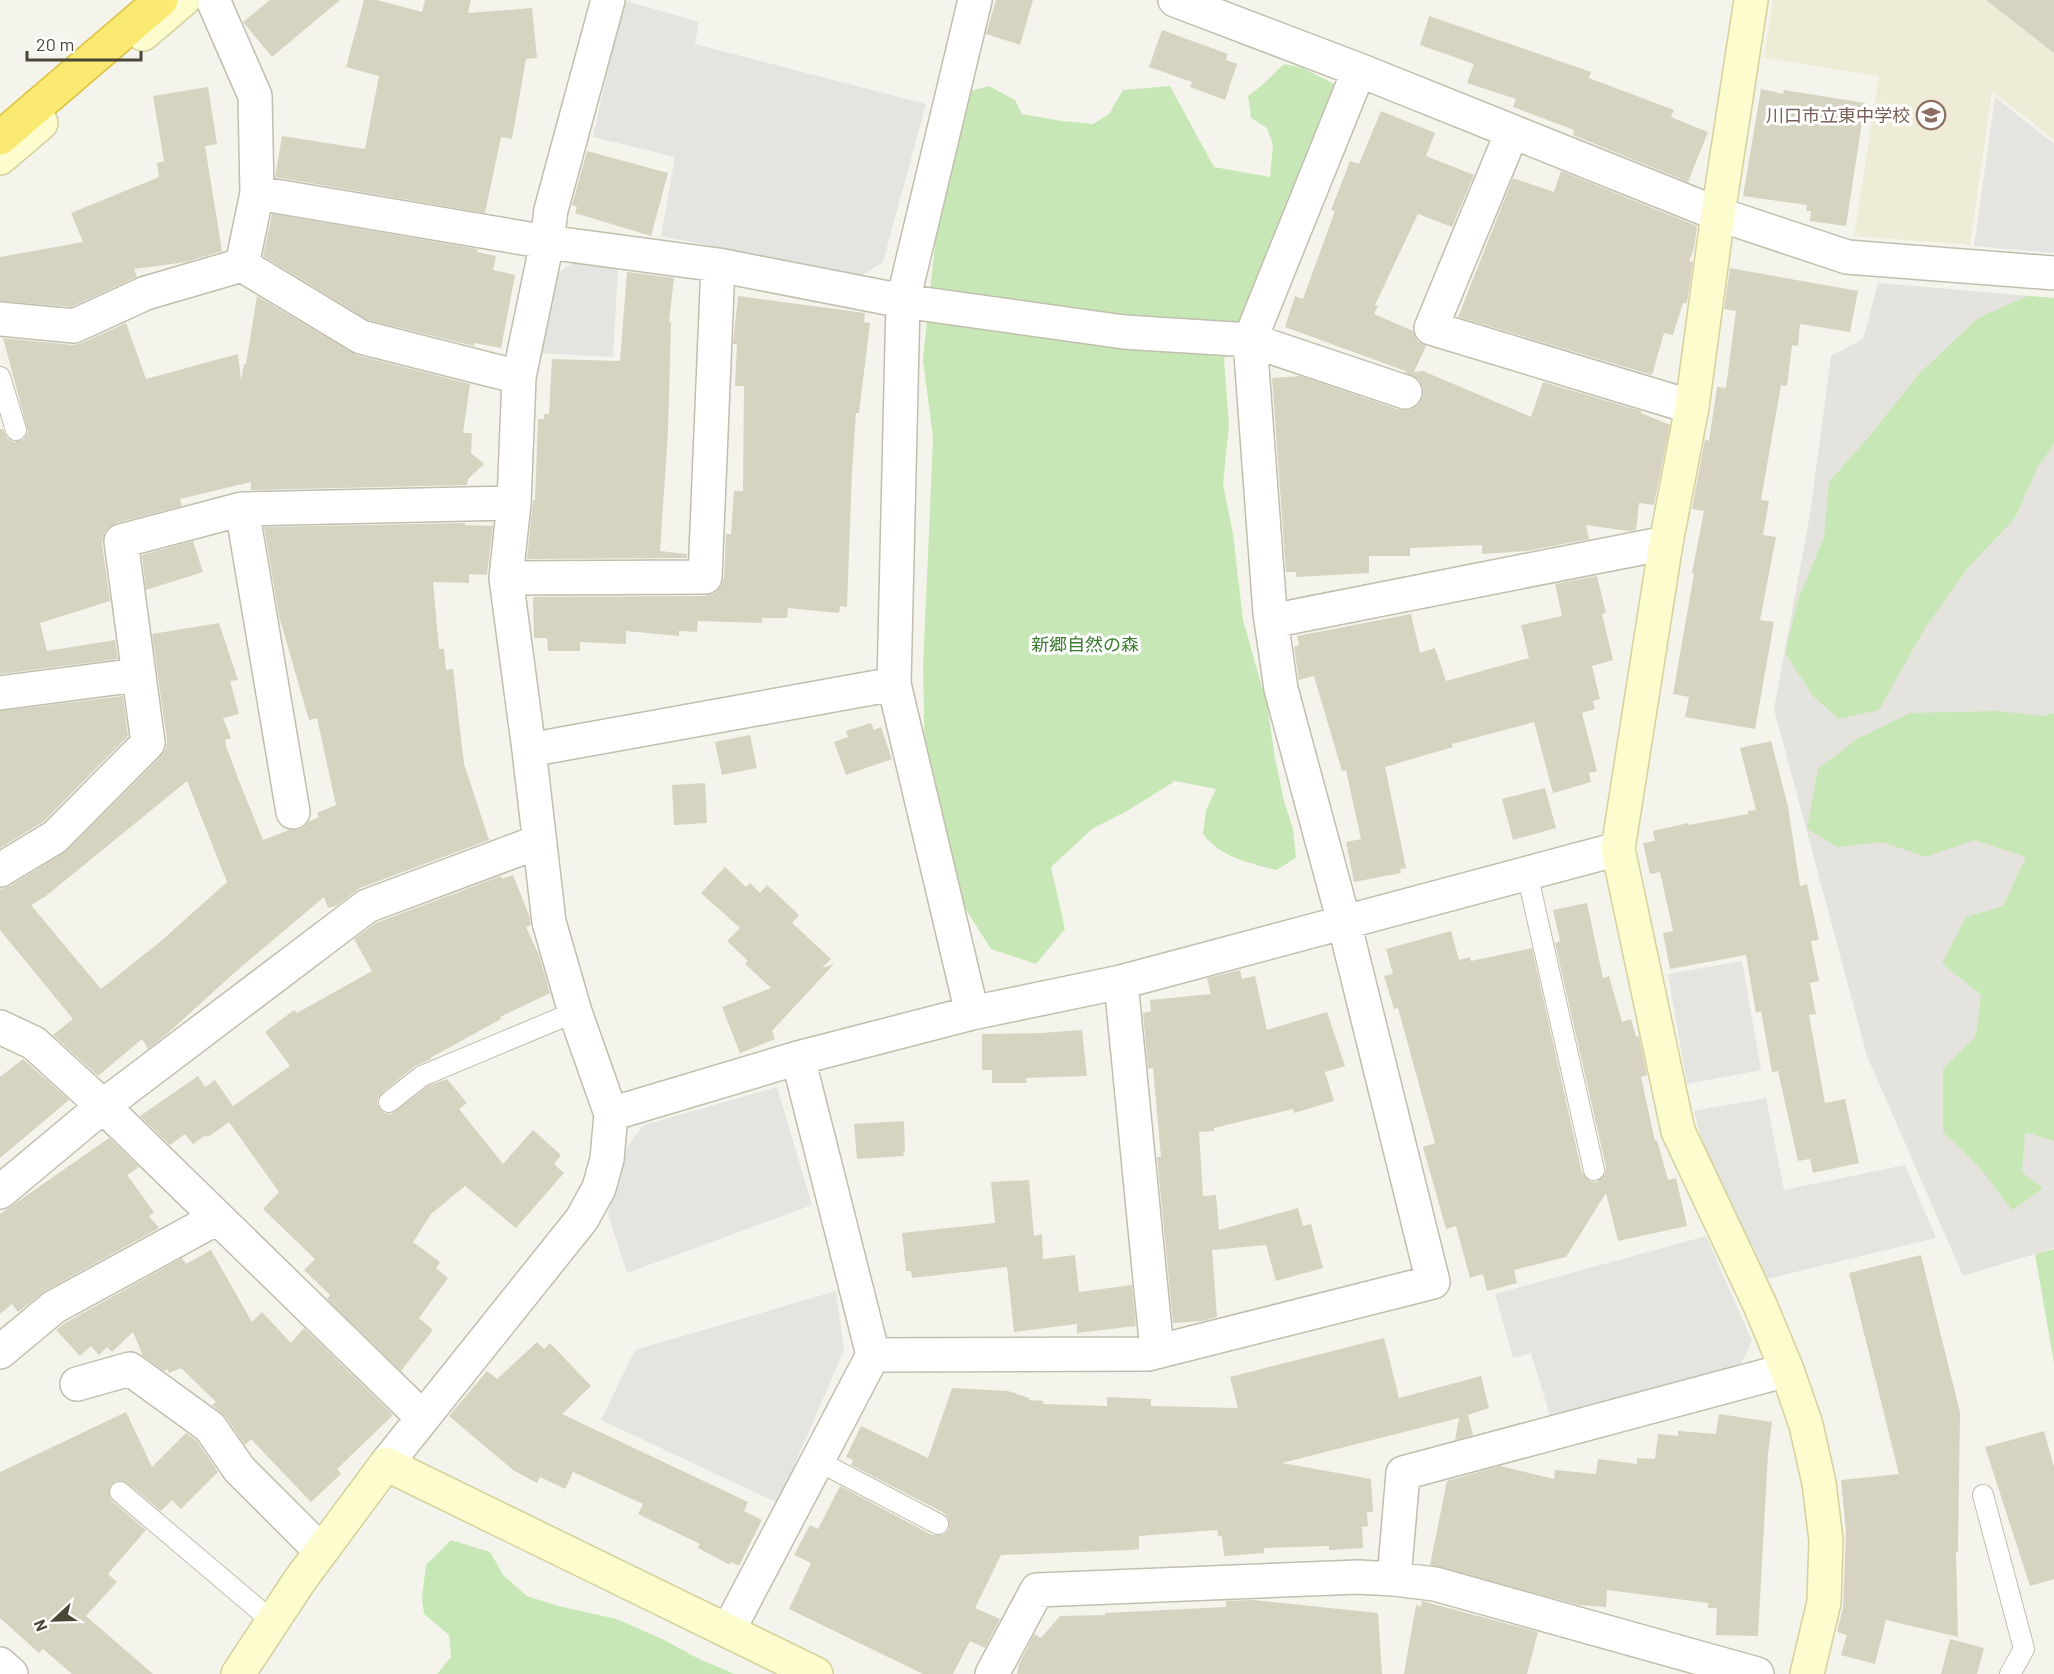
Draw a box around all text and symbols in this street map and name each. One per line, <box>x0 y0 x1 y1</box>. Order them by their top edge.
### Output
scale bar <box>27 24 141 62</box>
text: 20 m <box>36 33 74 55</box>
school or university icon: 川口市立東中学校 <box>1915 99 1947 131</box>
place label: 川口市立東中学校 <box>1766 104 1910 126</box>
park label: 新郷自然の森 <box>1031 633 1139 655</box>
north arrow <box>24 1590 84 1650</box>
text: N <box>29 1617 50 1634</box>

